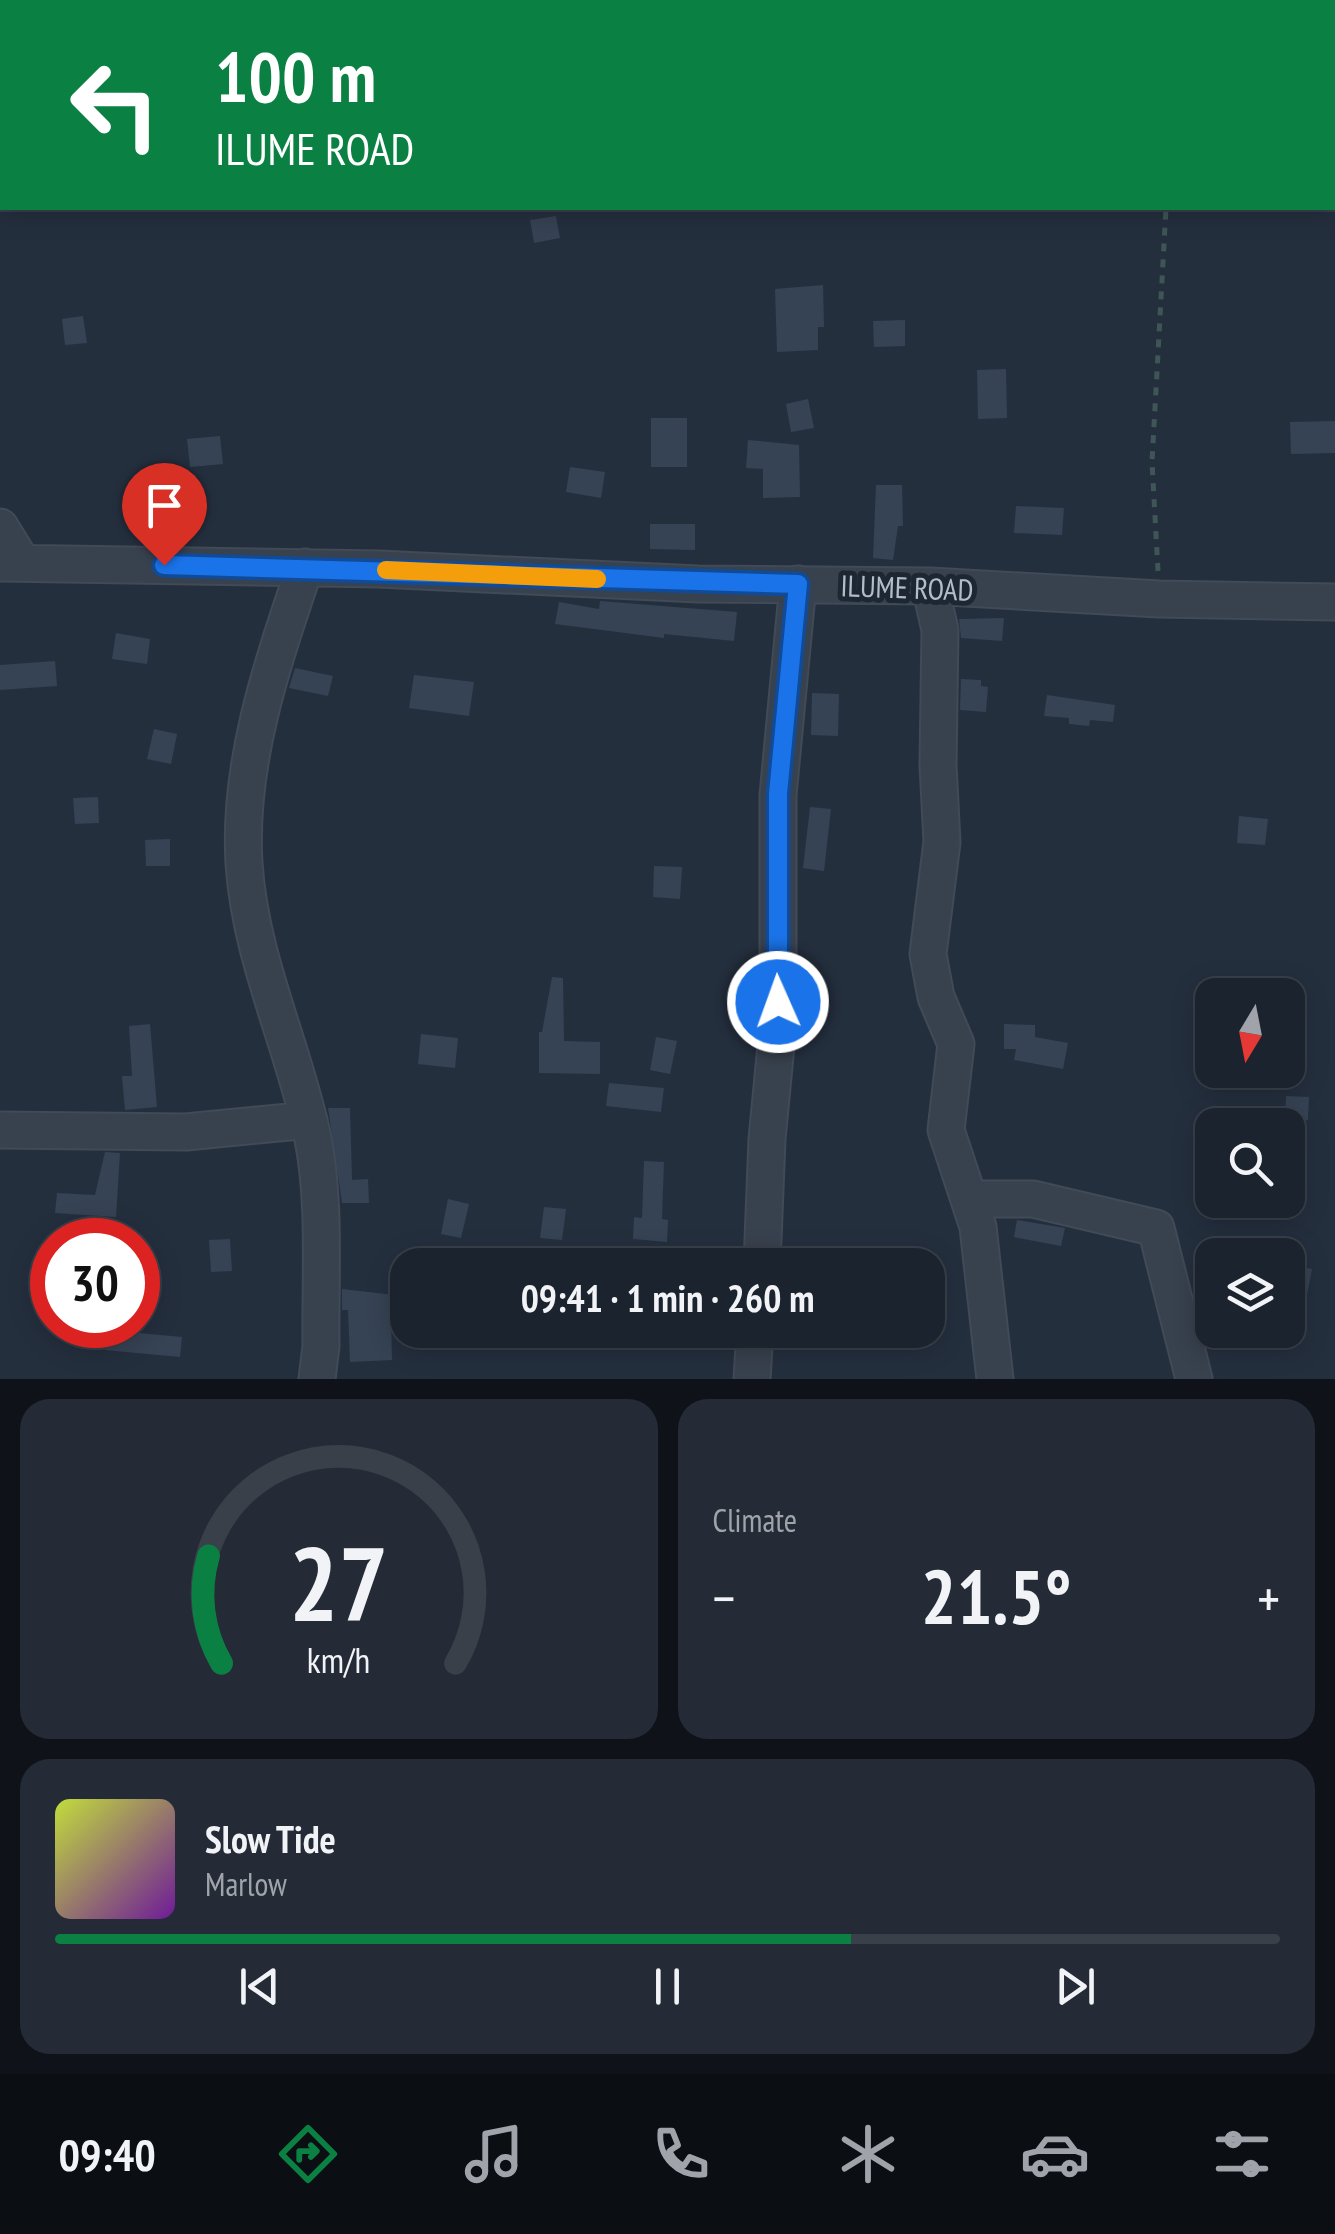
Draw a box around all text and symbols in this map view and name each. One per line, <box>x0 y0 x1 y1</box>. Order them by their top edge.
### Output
text: 100 m <box>215 31 376 121</box>
icon: left <box>50 40 180 170</box>
text: ILUME ROAD <box>215 119 414 177</box>
pin <box>122 463 207 566</box>
icon: arrive <box>137 478 192 533</box>
street label: ILUME ROAD <box>840 565 974 609</box>
position arrow <box>726 950 830 1054</box>
north arrow <box>1195 978 1305 1088</box>
map controls <box>1195 978 1305 1348</box>
button: search <box>1195 1108 1305 1218</box>
speed limit sign: 30 <box>30 1218 160 1348</box>
button: layers <box>1195 1238 1305 1348</box>
text: 09:41 · 1 min · 260 m <box>521 1273 814 1322</box>
text: Climate <box>713 1499 797 1541</box>
text: 27 <box>289 1515 388 1650</box>
text: 21.5° <box>921 1548 1072 1645</box>
text: − <box>713 1562 735 1633</box>
text: + <box>1257 1562 1280 1633</box>
text: km/h <box>307 1637 370 1683</box>
text: Slow Tide <box>205 1814 336 1863</box>
text: Marlow <box>205 1863 287 1905</box>
icon: previous <box>232 1959 287 2014</box>
icon: pause <box>640 1959 695 2014</box>
icon: next <box>1048 1959 1103 2014</box>
icon: directions <box>273 2119 343 2189</box>
icon: music <box>459 2119 529 2189</box>
icon: phone <box>646 2119 716 2189</box>
icon: climate <box>833 2119 903 2189</box>
icon: car <box>1020 2119 1090 2189</box>
icon: filters <box>1207 2119 1277 2189</box>
text: 09:40 <box>58 2125 156 2183</box>

